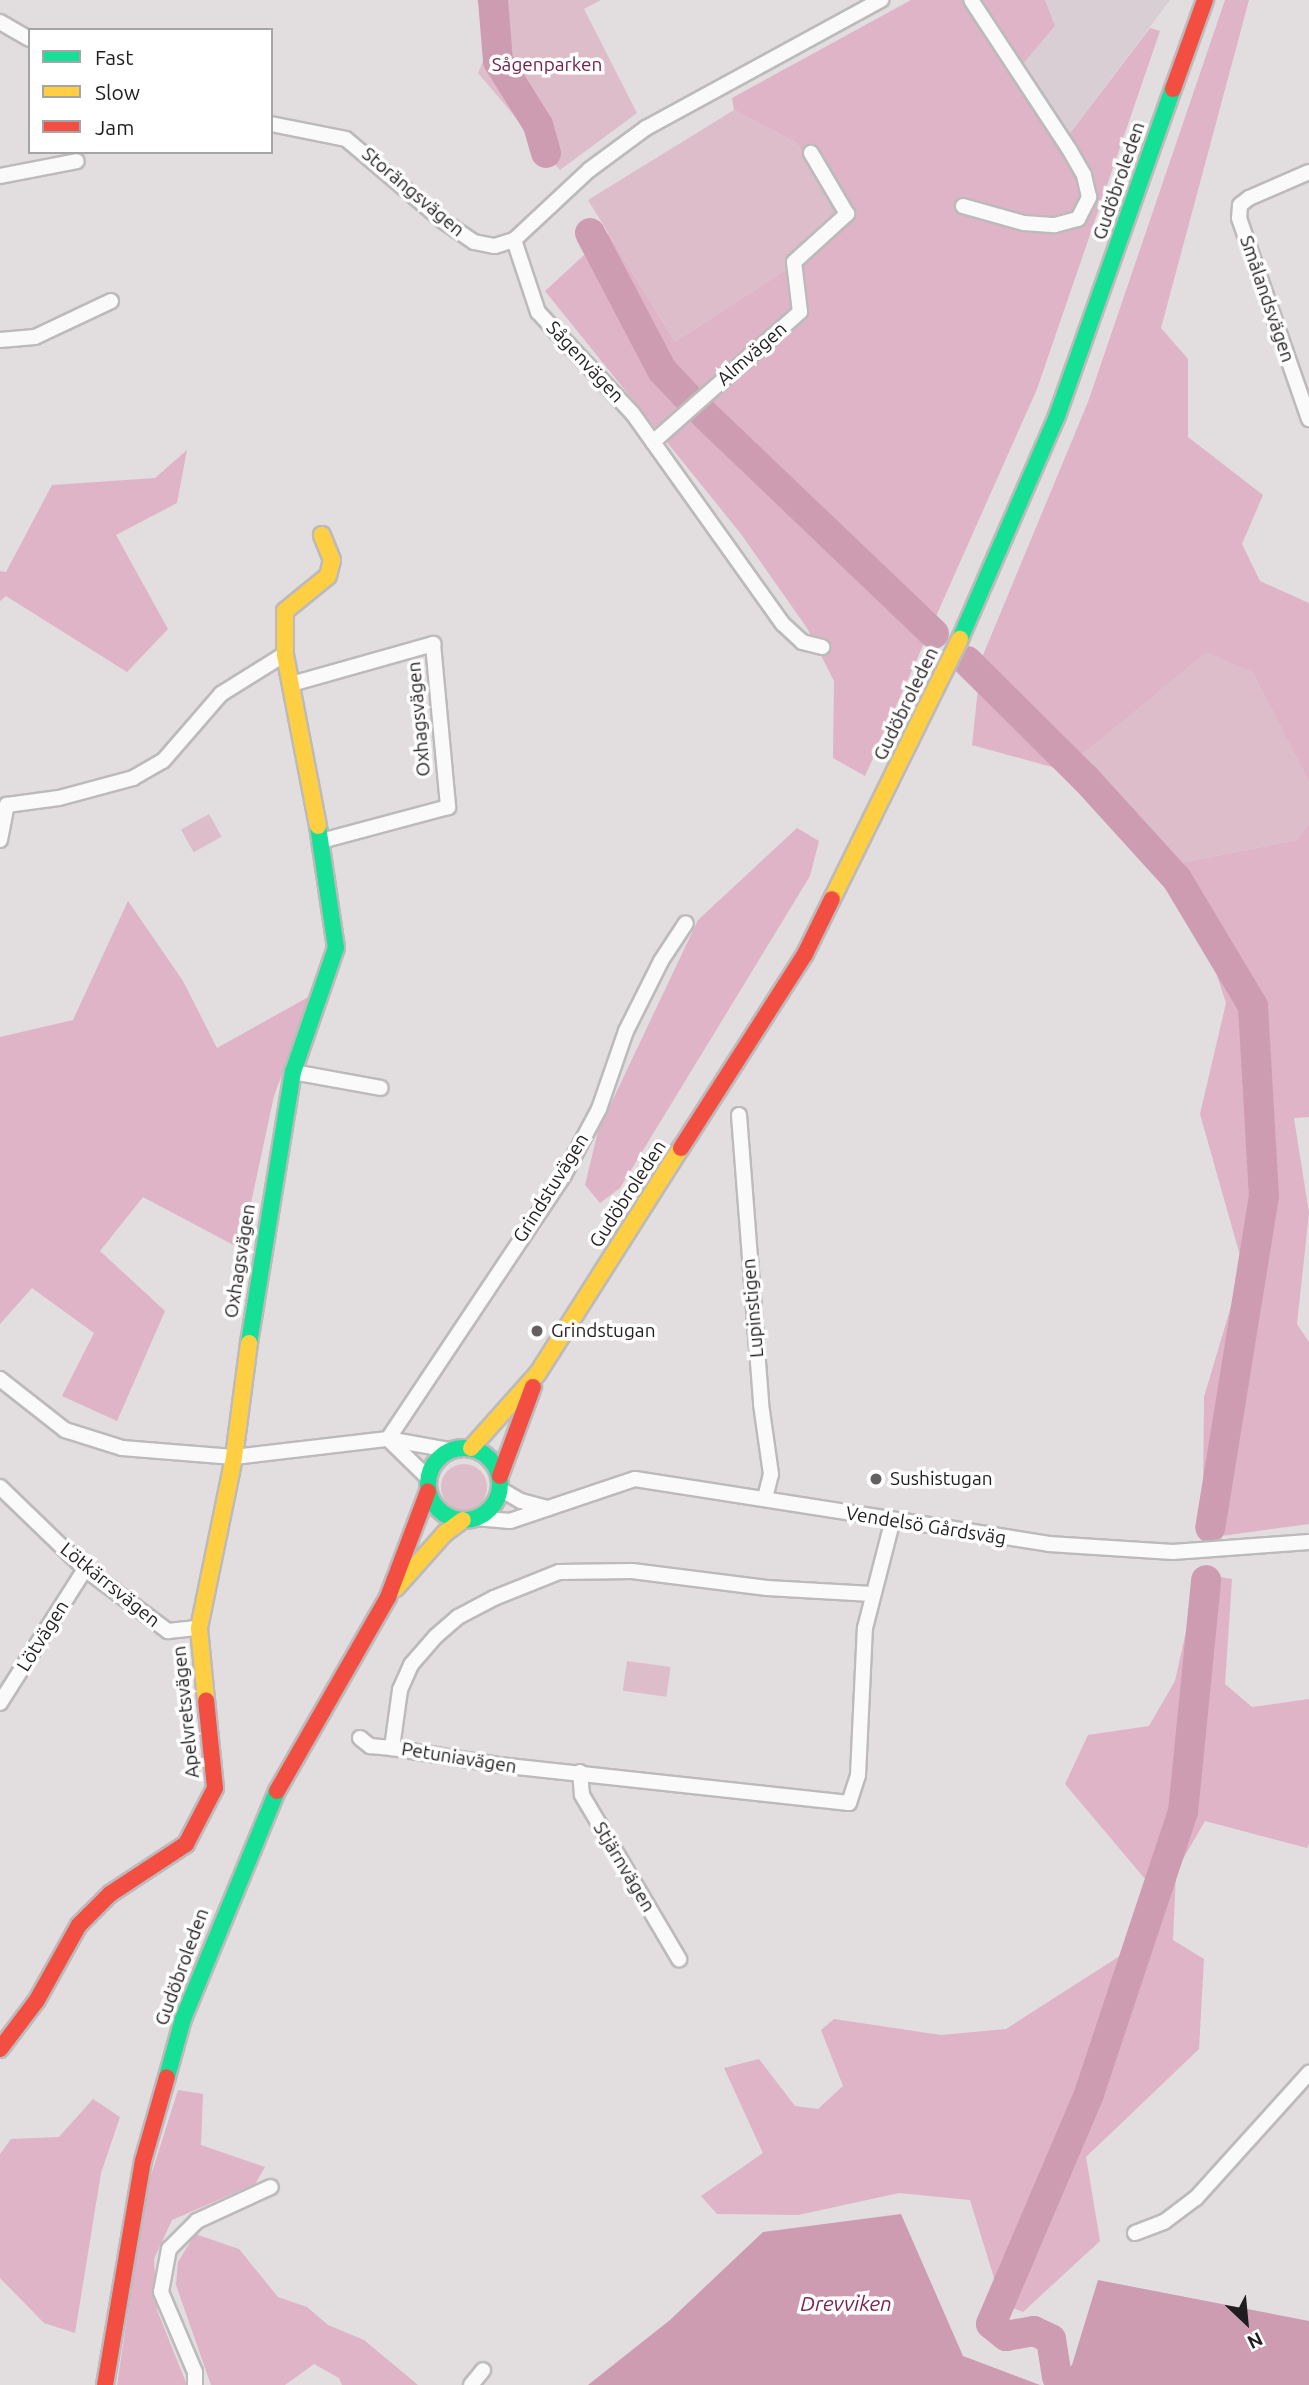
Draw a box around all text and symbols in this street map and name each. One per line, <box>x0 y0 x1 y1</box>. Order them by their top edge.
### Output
legend <box>28 28 273 154</box>
text: Fast <box>95 45 133 69</box>
park label: Sågenparken <box>492 54 602 76</box>
text: Slow <box>95 80 140 104</box>
text: Jam <box>95 115 134 139</box>
street label: Gudöbroleden <box>1088 119 1150 243</box>
street label: Storängsvägen <box>357 143 469 241</box>
street label: Smålandsvägen <box>1235 233 1299 365</box>
street label: Sågenvägen <box>541 316 629 408</box>
street label: Almvägen <box>712 318 792 390</box>
street label: Gudöbroleden <box>869 644 943 764</box>
street label: Oxhagsvägen <box>403 661 435 777</box>
street label: Grindstuvägen <box>508 1129 594 1247</box>
street label: Gudöbroleden <box>585 1136 671 1252</box>
street label: Oxhagsvägen <box>220 1202 260 1320</box>
street label: Lupinstigen <box>737 1257 769 1359</box>
place label: Grindstugan <box>551 1320 655 1342</box>
marker: Grindstugan <box>529 1323 545 1339</box>
place label: Sushistugan <box>890 1468 993 1490</box>
marker: Sushistugan <box>868 1471 884 1487</box>
street label: Vendelsö Gårdsväg <box>844 1502 1008 1550</box>
street label: Lötkärrsvägen <box>56 1538 164 1632</box>
street label: Lötvägen <box>12 1596 74 1676</box>
street label: Apelvretsvägen <box>168 1645 204 1779</box>
street label: Petuniavägen <box>400 1738 518 1778</box>
street label: Stjärnvägen <box>588 1818 660 1916</box>
street label: Gudöbroleden <box>150 1905 214 2029</box>
north arrow <box>1211 2287 1281 2357</box>
water label: Drevviken <box>800 2290 892 2316</box>
text: N <box>1244 2328 1266 2354</box>

